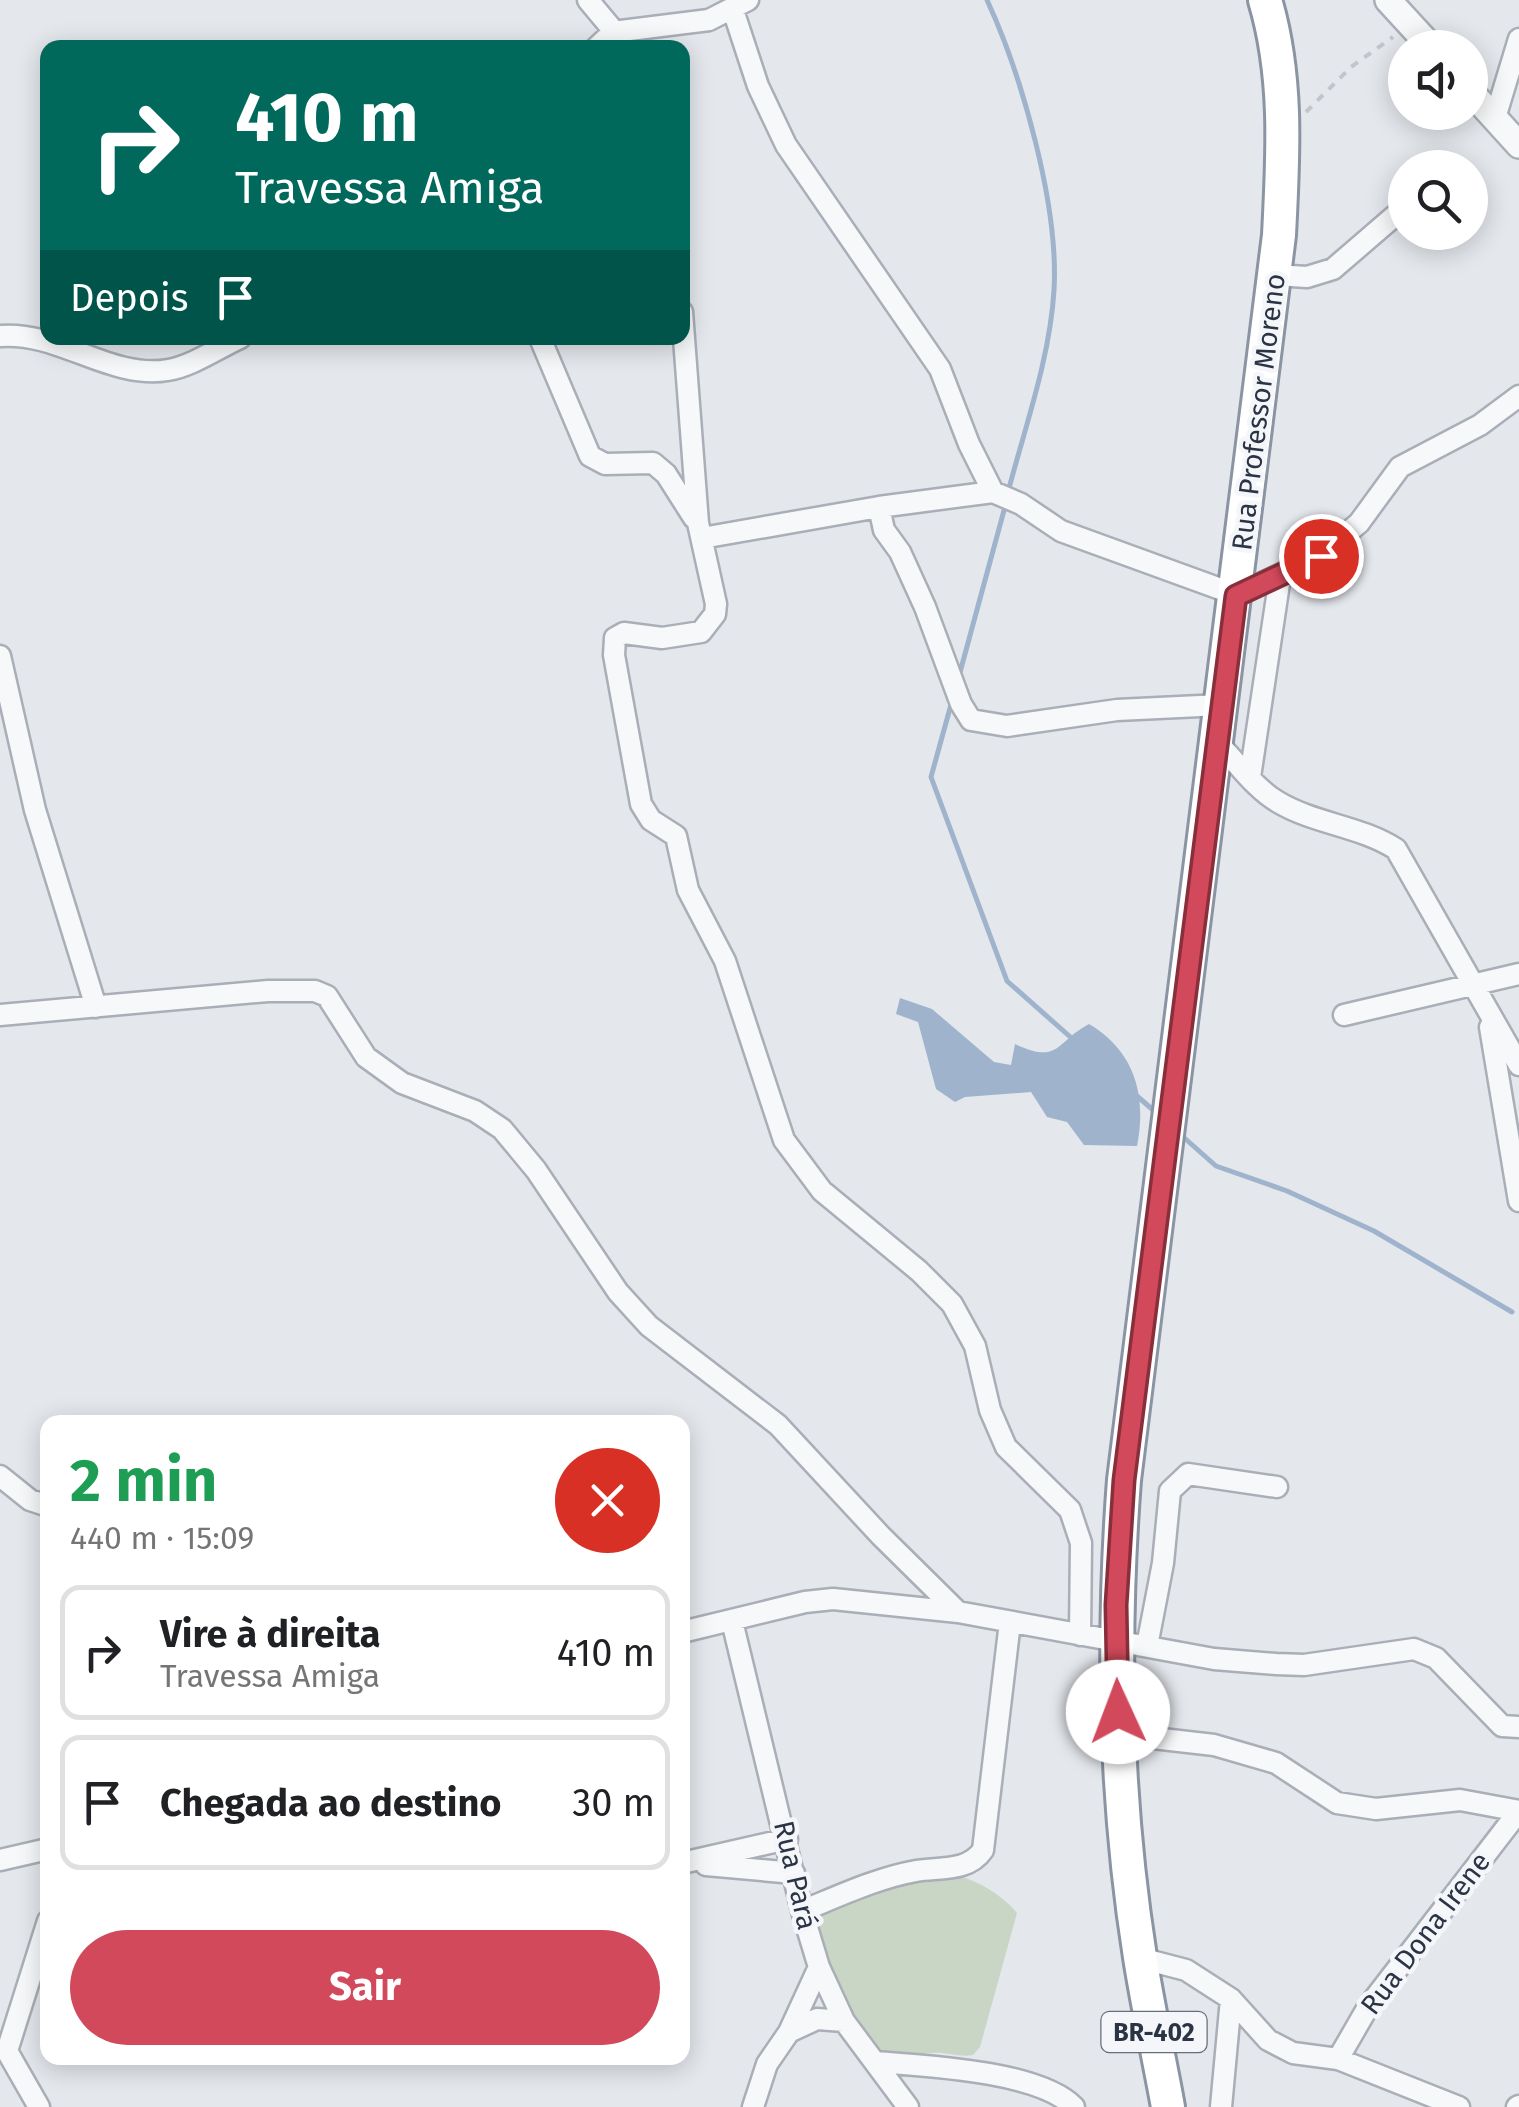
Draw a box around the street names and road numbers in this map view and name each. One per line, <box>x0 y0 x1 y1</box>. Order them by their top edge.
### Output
street label: Rua Professor Moreno <box>1225 272 1292 552</box>
street label: Rua Pará <box>767 1817 824 1933</box>
street label: Rua Dona Irene <box>1354 1846 1497 2021</box>
road number: BR-402 <box>1102 2012 1206 2052</box>

